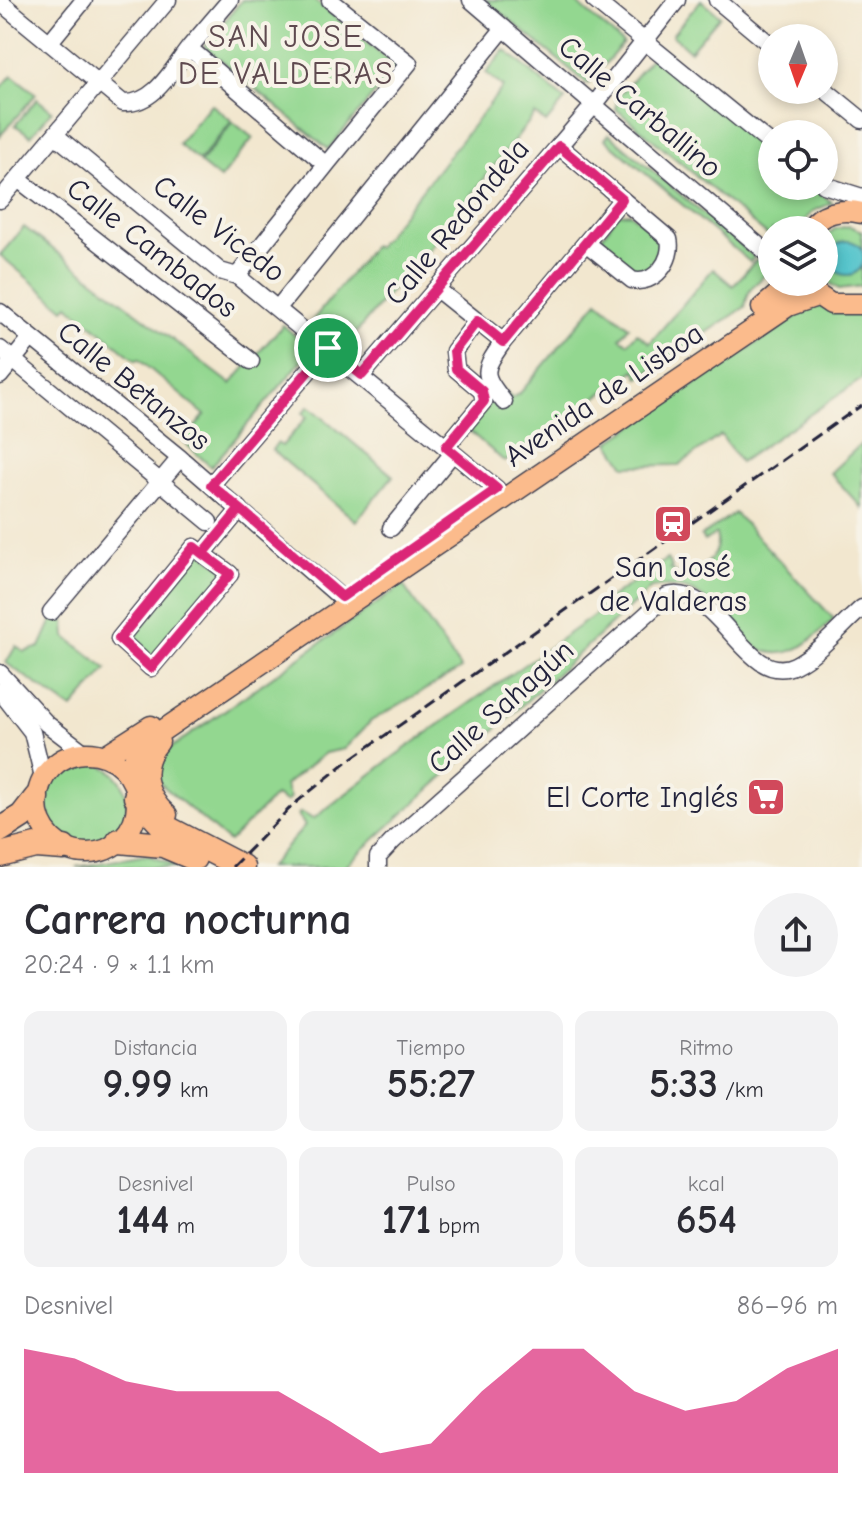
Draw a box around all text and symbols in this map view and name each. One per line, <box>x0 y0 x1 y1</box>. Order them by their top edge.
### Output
district label: SAN JOSE DE VALDERAS <box>178 18 394 92</box>
north arrow <box>758 24 838 104</box>
map controls <box>758 24 838 296</box>
street label: Calle Carballino <box>551 29 729 185</box>
button: locate <box>758 120 838 200</box>
street label: Calle Redondela <box>377 132 537 312</box>
street label: Calle Vicedo <box>146 168 292 290</box>
street label: Calle Cambados <box>60 171 244 325</box>
button: layers <box>758 216 838 296</box>
street label: Calle Betanzos <box>51 314 217 458</box>
pin <box>294 314 362 382</box>
street label: Avenida de Lisboa <box>498 316 710 474</box>
icon: arrive <box>306 326 350 370</box>
station icon: San José de Valderas <box>652 503 694 545</box>
place label: San José de Valderas <box>599 550 747 619</box>
street label: Calle Sahagún <box>421 633 581 781</box>
supermarket icon: El Corte Inglés <box>745 776 787 818</box>
place label: El Corte Inglés <box>546 780 738 815</box>
button: share <box>754 893 838 977</box>
text: Carrera nocturna <box>24 894 352 945</box>
text: 20:24 · 9 × 1.1 km <box>24 950 214 980</box>
text: Distancia <box>114 1035 198 1061</box>
text: Tiempo <box>396 1035 466 1061</box>
text: Ritmo <box>679 1035 733 1061</box>
text: 9.99 <box>103 1061 173 1107</box>
text: 55:27 <box>387 1061 475 1107</box>
text: 5:33 <box>649 1061 718 1107</box>
text: km <box>173 1077 209 1103</box>
text: /km <box>718 1077 764 1103</box>
text: Desnivel <box>118 1171 194 1197</box>
text: Pulso <box>406 1171 456 1197</box>
text: kcal <box>688 1171 725 1197</box>
text: 144 <box>116 1197 169 1243</box>
text: 171 <box>382 1197 431 1243</box>
text: 654 <box>676 1197 737 1243</box>
text: m <box>169 1213 195 1239</box>
text: bpm <box>431 1213 480 1239</box>
text: Desnivel <box>24 1291 114 1321</box>
text: 86–96 m <box>737 1291 838 1321</box>

